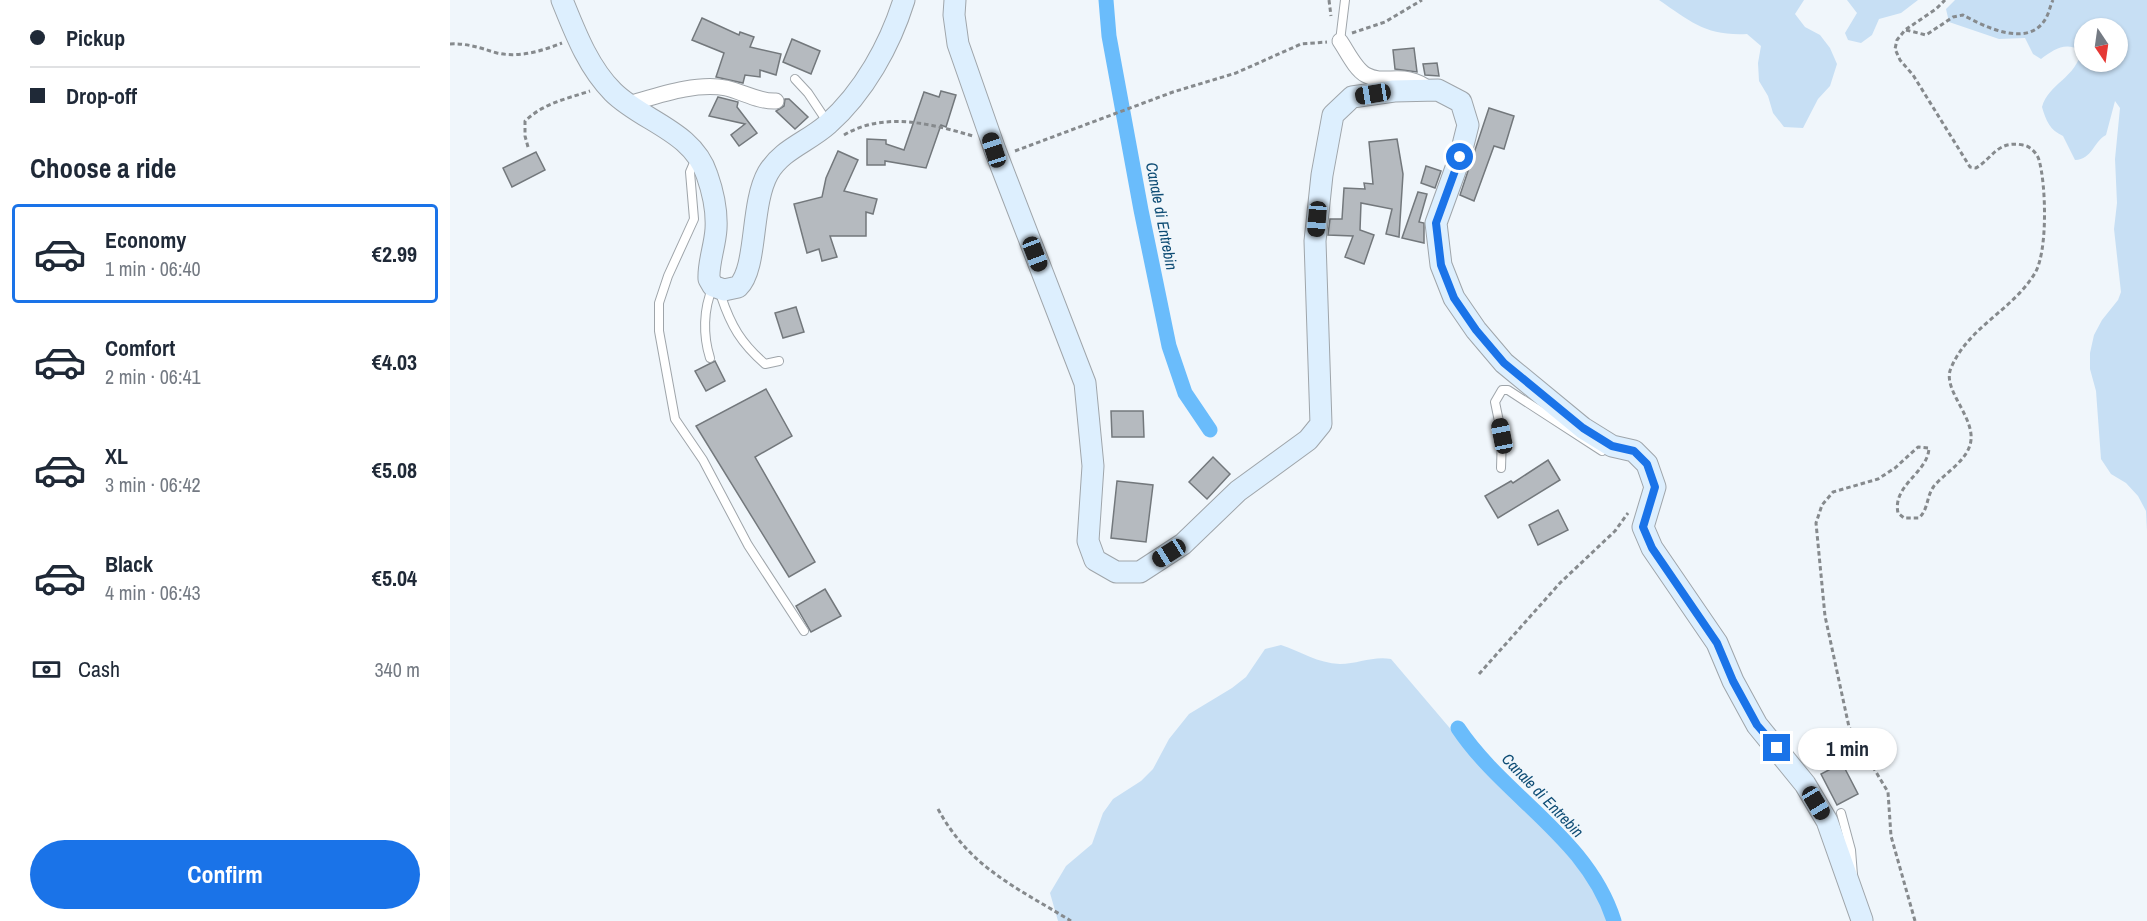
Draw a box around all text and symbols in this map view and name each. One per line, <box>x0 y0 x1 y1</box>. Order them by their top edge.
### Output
north arrow <box>2074 18 2128 72</box>
map controls <box>2074 18 2128 72</box>
text: Pickup <box>66 23 125 53</box>
text: Drop-off <box>66 81 137 111</box>
car <box>1354 82 1392 106</box>
car <box>980 130 1008 170</box>
route start <box>1446 143 1473 170</box>
text: Choose a ride <box>30 150 176 186</box>
water label: Canale di Entrebin <box>1141 160 1183 272</box>
car <box>1306 200 1328 238</box>
text: Economy <box>105 225 186 255</box>
icon: car <box>33 227 87 281</box>
car <box>1020 234 1050 274</box>
text: €2.99 <box>372 239 417 269</box>
text: 1 min · 06:40 <box>105 255 201 282</box>
text: Comfort <box>105 333 175 363</box>
icon: car <box>33 335 87 389</box>
text: €4.03 <box>372 347 417 377</box>
text: 2 min · 06:41 <box>105 363 201 390</box>
car <box>1490 417 1514 455</box>
text: XL <box>105 441 128 471</box>
icon: car <box>33 443 87 497</box>
text: €5.08 <box>372 455 417 485</box>
text: 3 min · 06:42 <box>105 471 201 498</box>
car <box>1149 536 1189 570</box>
text: Black <box>105 549 153 579</box>
icon: car <box>33 551 87 605</box>
text: €5.04 <box>372 563 417 593</box>
text: 4 min · 06:43 <box>105 579 201 606</box>
icon: cash <box>30 653 63 686</box>
text: Cash <box>78 654 120 684</box>
text: 340 m <box>374 656 420 683</box>
callout: 1 min <box>1798 727 1897 769</box>
route end <box>1763 734 1790 761</box>
text: 1 min <box>1826 735 1869 762</box>
water label: Canale di Entrebin <box>1497 748 1589 842</box>
car <box>1799 783 1833 823</box>
button: Confirm <box>30 840 420 909</box>

